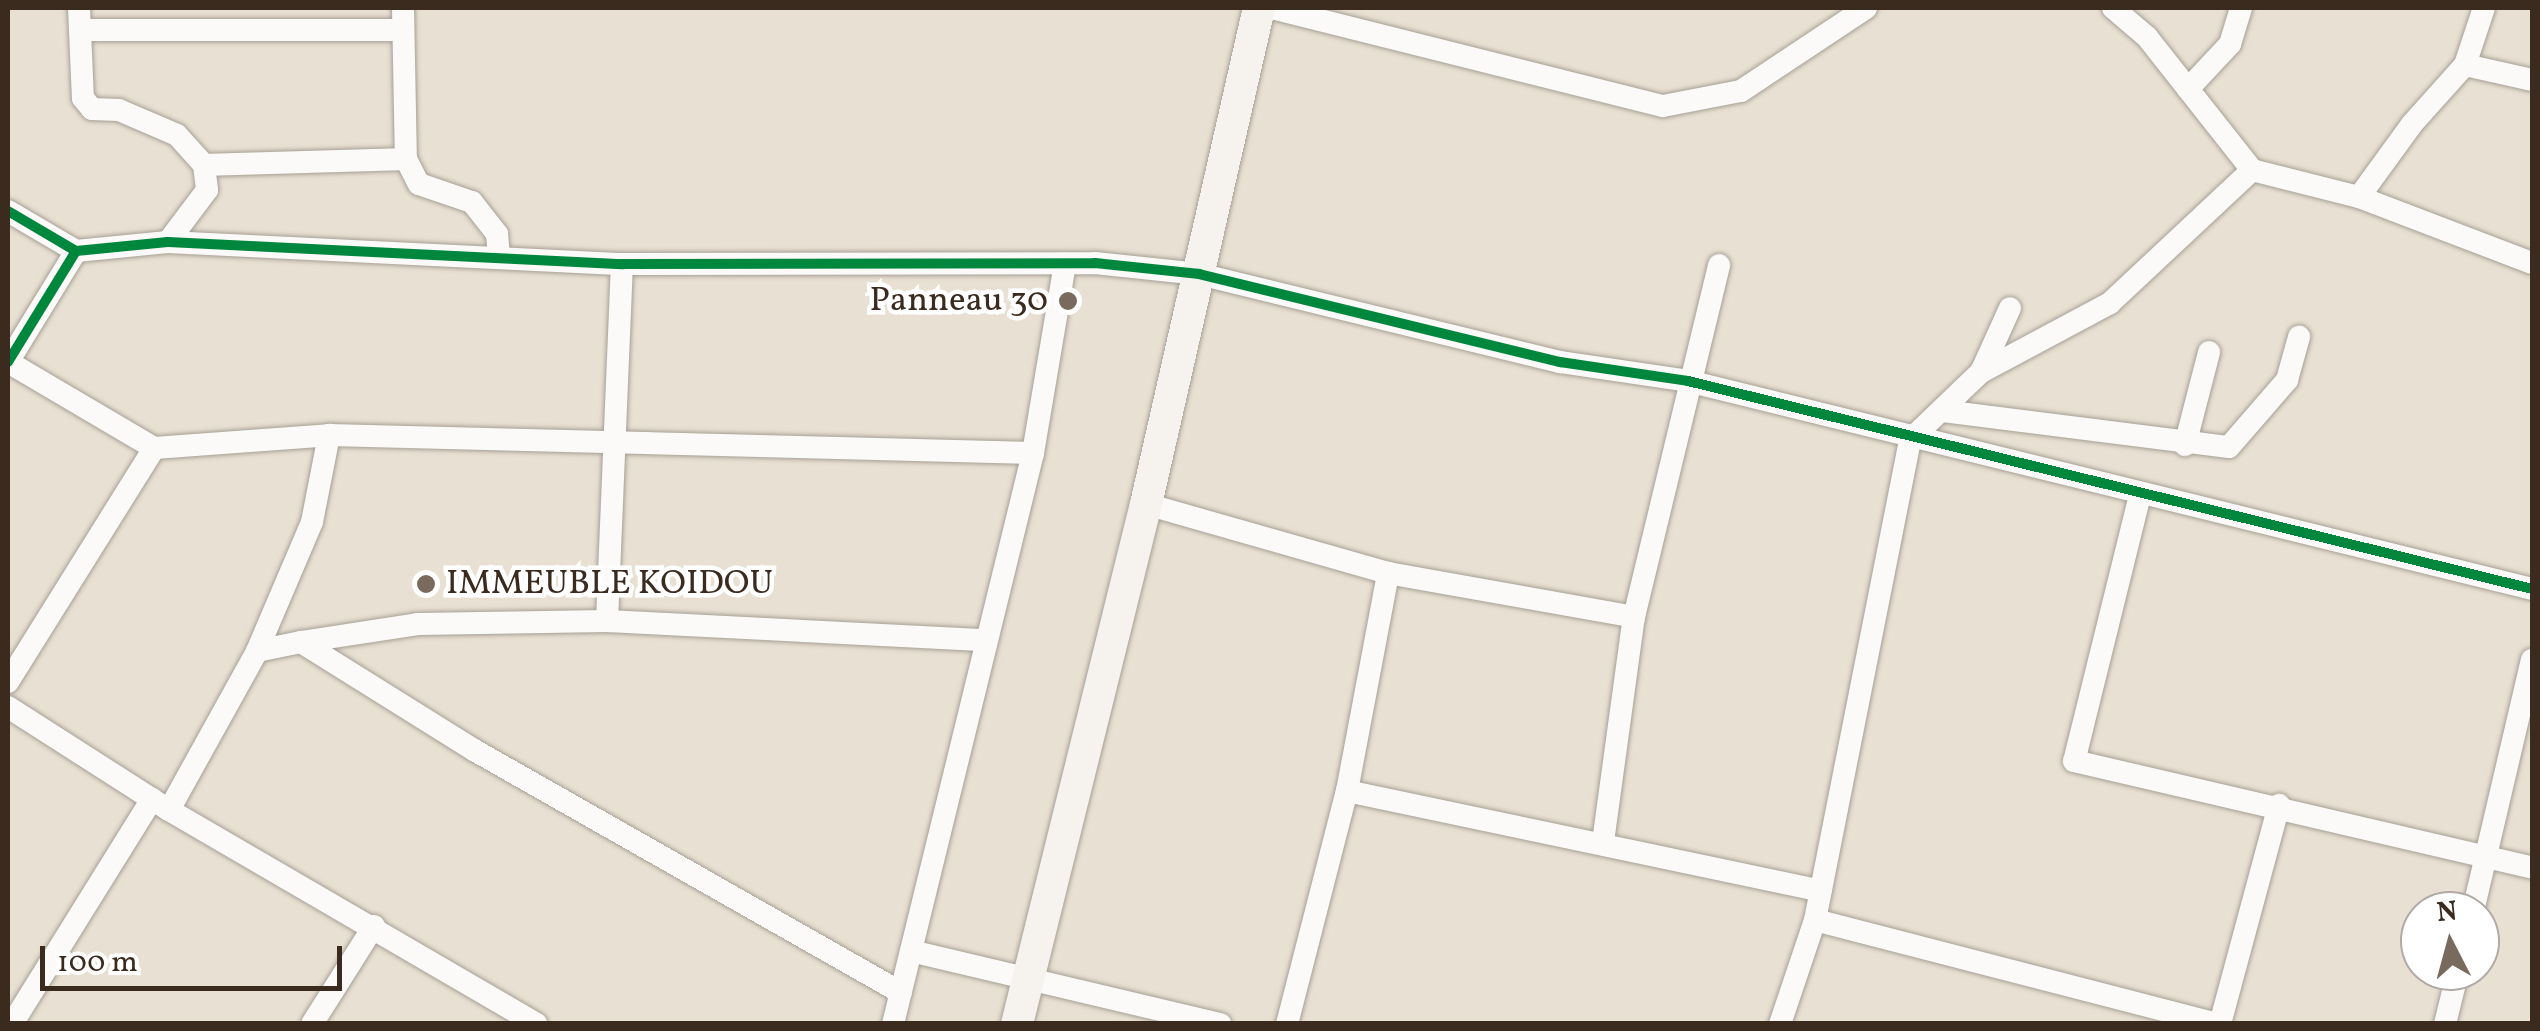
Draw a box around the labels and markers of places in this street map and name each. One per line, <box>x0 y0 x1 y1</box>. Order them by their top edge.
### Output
place label: Panneau 30 <box>869 280 1048 322</box>
marker: Panneau 30 <box>1057 290 1079 312</box>
place label: IMMEUBLE KOIDOU <box>446 563 773 605</box>
marker: IMMEUBLE KOIDOU <box>415 573 437 595</box>

